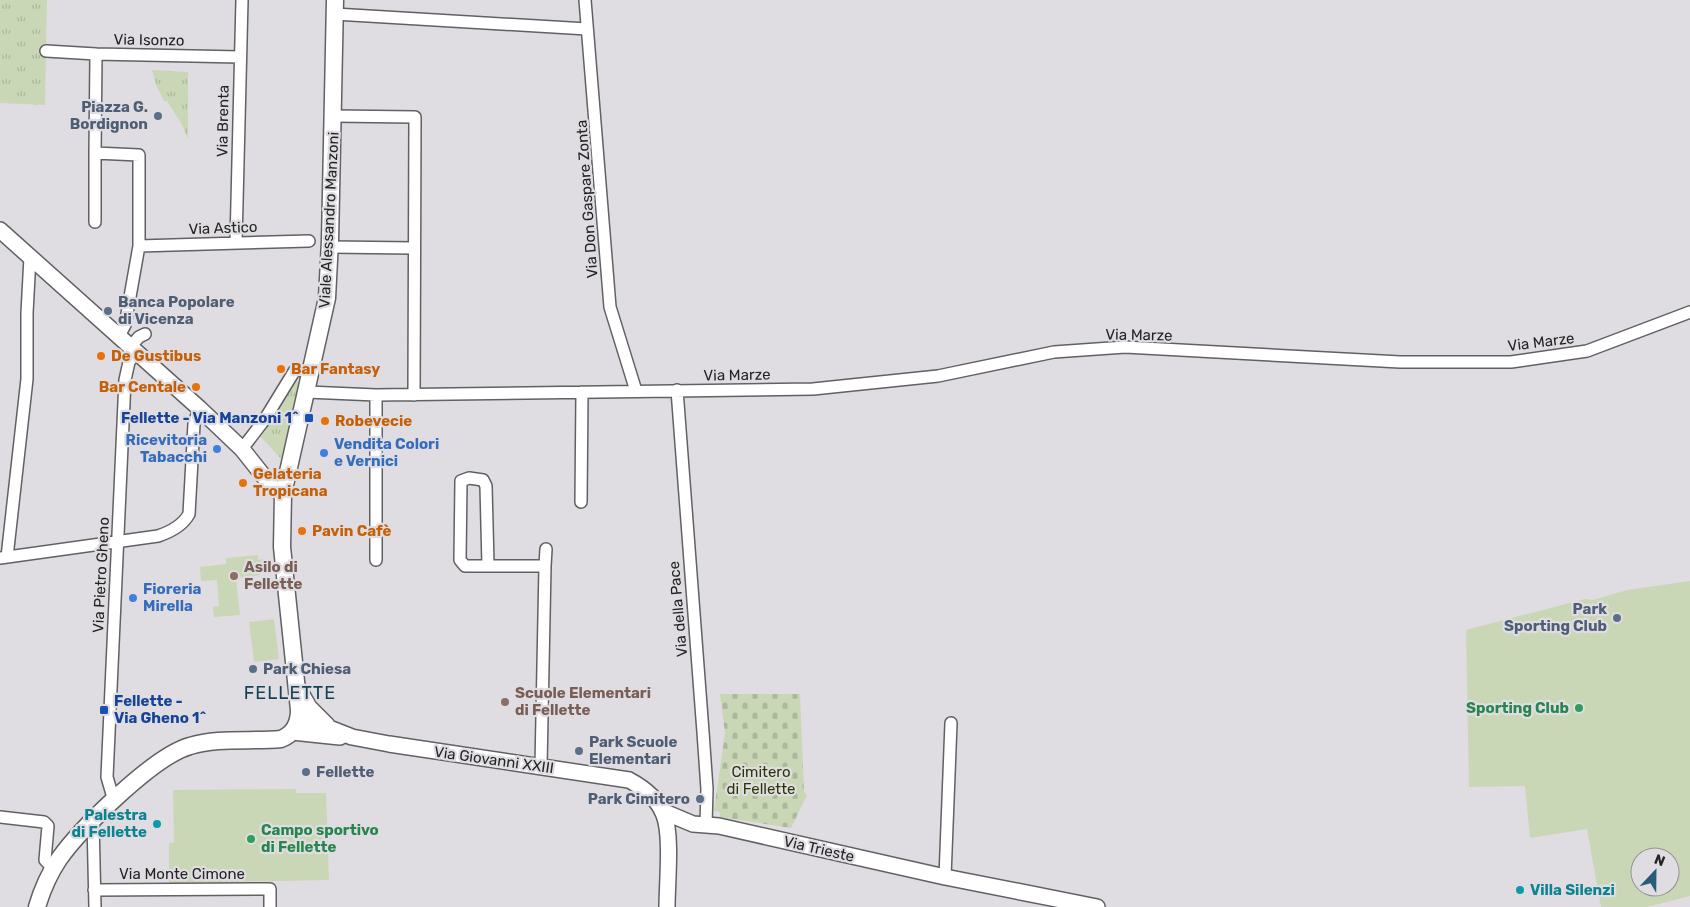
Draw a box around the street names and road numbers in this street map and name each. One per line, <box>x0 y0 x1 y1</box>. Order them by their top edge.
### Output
street label: Via Isonzo <box>113 30 185 50</box>
street label: Via Brenta <box>213 85 233 157</box>
street label: Via Don Gaspare Zonta <box>572 119 602 279</box>
street label: Viale Alessandro Manzoni <box>315 131 343 309</box>
street label: Via Astico <box>188 218 258 238</box>
street label: Via Marze <box>1105 325 1173 345</box>
street label: Via Marze <box>1507 329 1575 355</box>
street label: Via Marze <box>703 365 771 385</box>
street label: Via Pietro Gheno <box>89 517 113 633</box>
street label: Via della Pace <box>665 560 691 658</box>
street label: Via Giovanni XXIII <box>433 743 555 777</box>
street label: Via Trieste <box>782 832 856 866</box>
street label: Via Monte Cimone <box>119 865 245 883</box>

